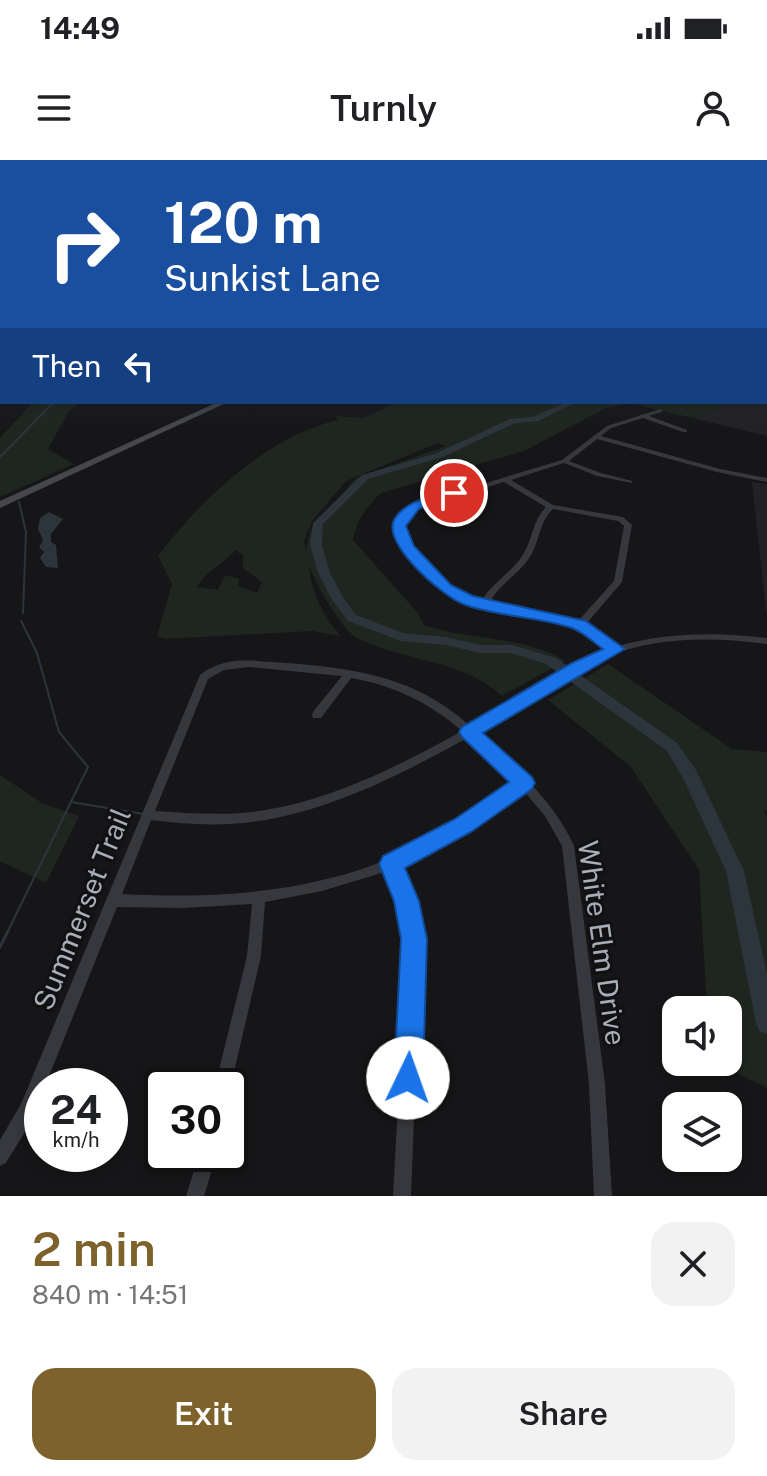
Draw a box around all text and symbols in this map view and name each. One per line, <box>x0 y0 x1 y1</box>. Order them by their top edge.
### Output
text: 14:49 <box>40 10 120 46</box>
icon: menu <box>32 86 76 130</box>
icon: person <box>691 86 735 130</box>
text: Turnly <box>330 87 437 129</box>
text: 120 m <box>164 190 322 256</box>
icon: right <box>32 192 136 296</box>
text: Sunkist Lane <box>164 257 381 299</box>
icon: left <box>117 344 161 388</box>
text: Then <box>32 348 101 384</box>
pin <box>420 459 488 527</box>
icon: arrive <box>432 471 476 515</box>
street label: Summerset Trail <box>26 803 137 1015</box>
street label: White Elm Drive <box>572 839 633 1047</box>
map controls <box>662 996 742 1172</box>
button: sound <box>662 996 742 1076</box>
position arrow <box>366 1036 450 1120</box>
speed limit sign: 30 <box>144 1068 248 1172</box>
text: 24 <box>50 1086 102 1133</box>
button: layers <box>662 1092 742 1172</box>
text: km/h <box>52 1128 100 1152</box>
text: 2 min <box>32 1220 156 1277</box>
button: close <box>651 1222 735 1306</box>
text: 840 m · 14:51 <box>32 1279 188 1310</box>
button: Exit <box>32 1368 376 1460</box>
button: Share <box>392 1368 735 1460</box>

